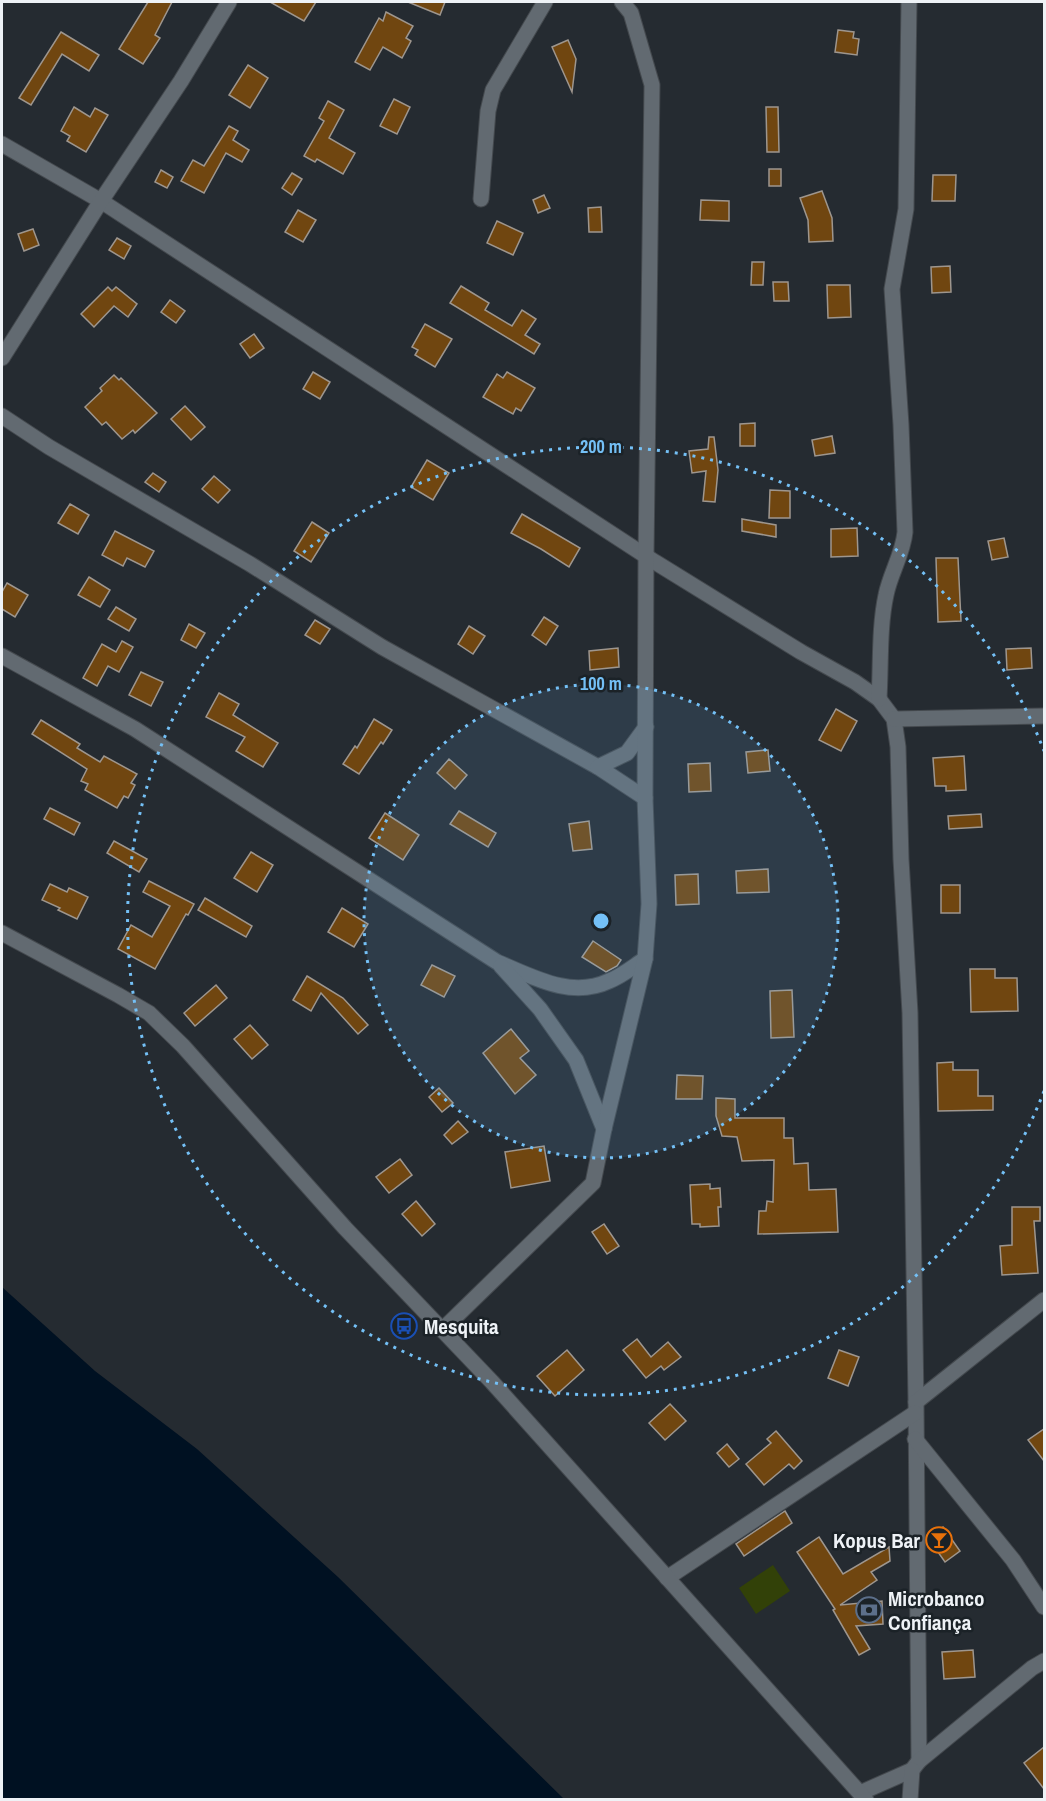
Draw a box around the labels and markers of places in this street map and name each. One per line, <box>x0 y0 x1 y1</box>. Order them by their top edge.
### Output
centre of rings <box>591 911 611 931</box>
bus stop icon: Mesquita <box>389 1311 419 1341</box>
place label: Mesquita <box>424 1312 499 1341</box>
bar icon: Kopus Bar <box>924 1525 954 1555</box>
place label: Kopus Bar <box>833 1526 920 1555</box>
place label: Microbanco Confiança <box>888 1584 985 1637</box>
bank icon: Microbanco Confiança <box>854 1595 884 1625</box>

